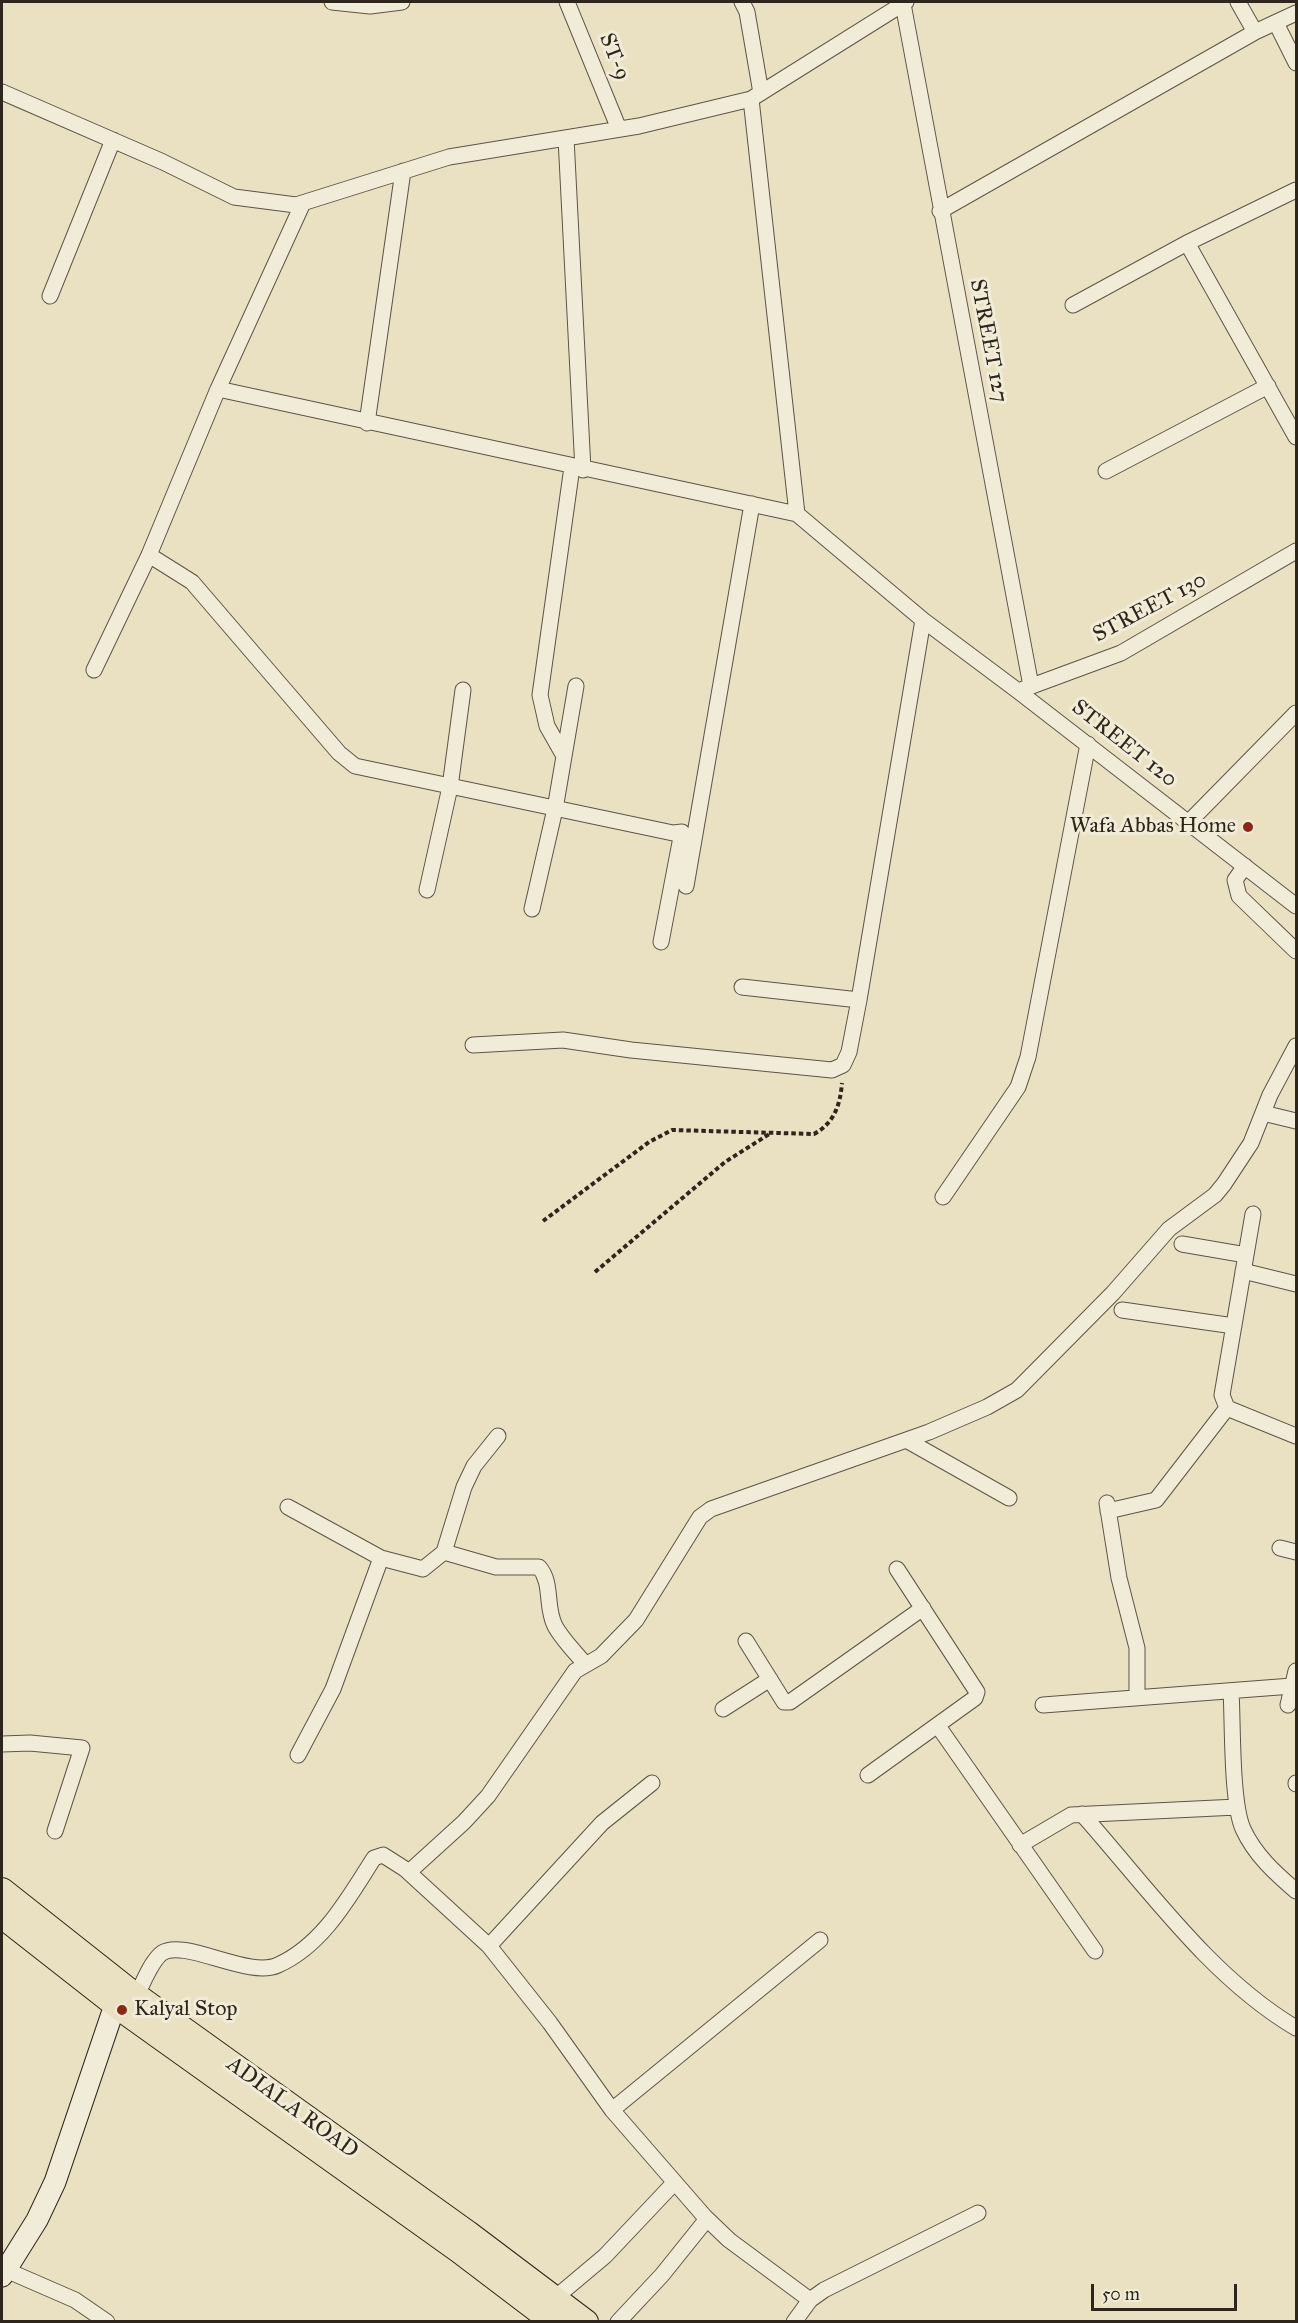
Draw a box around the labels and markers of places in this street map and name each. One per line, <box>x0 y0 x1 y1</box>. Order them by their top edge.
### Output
place label: Wafa Abbas Home <box>1070 814 1236 840</box>
marker: Wafa Abbas Home <box>1241 820 1255 834</box>
place label: Kalyal Stop <box>134 1997 237 2023</box>
marker: Kalyal Stop <box>115 2003 129 2017</box>

